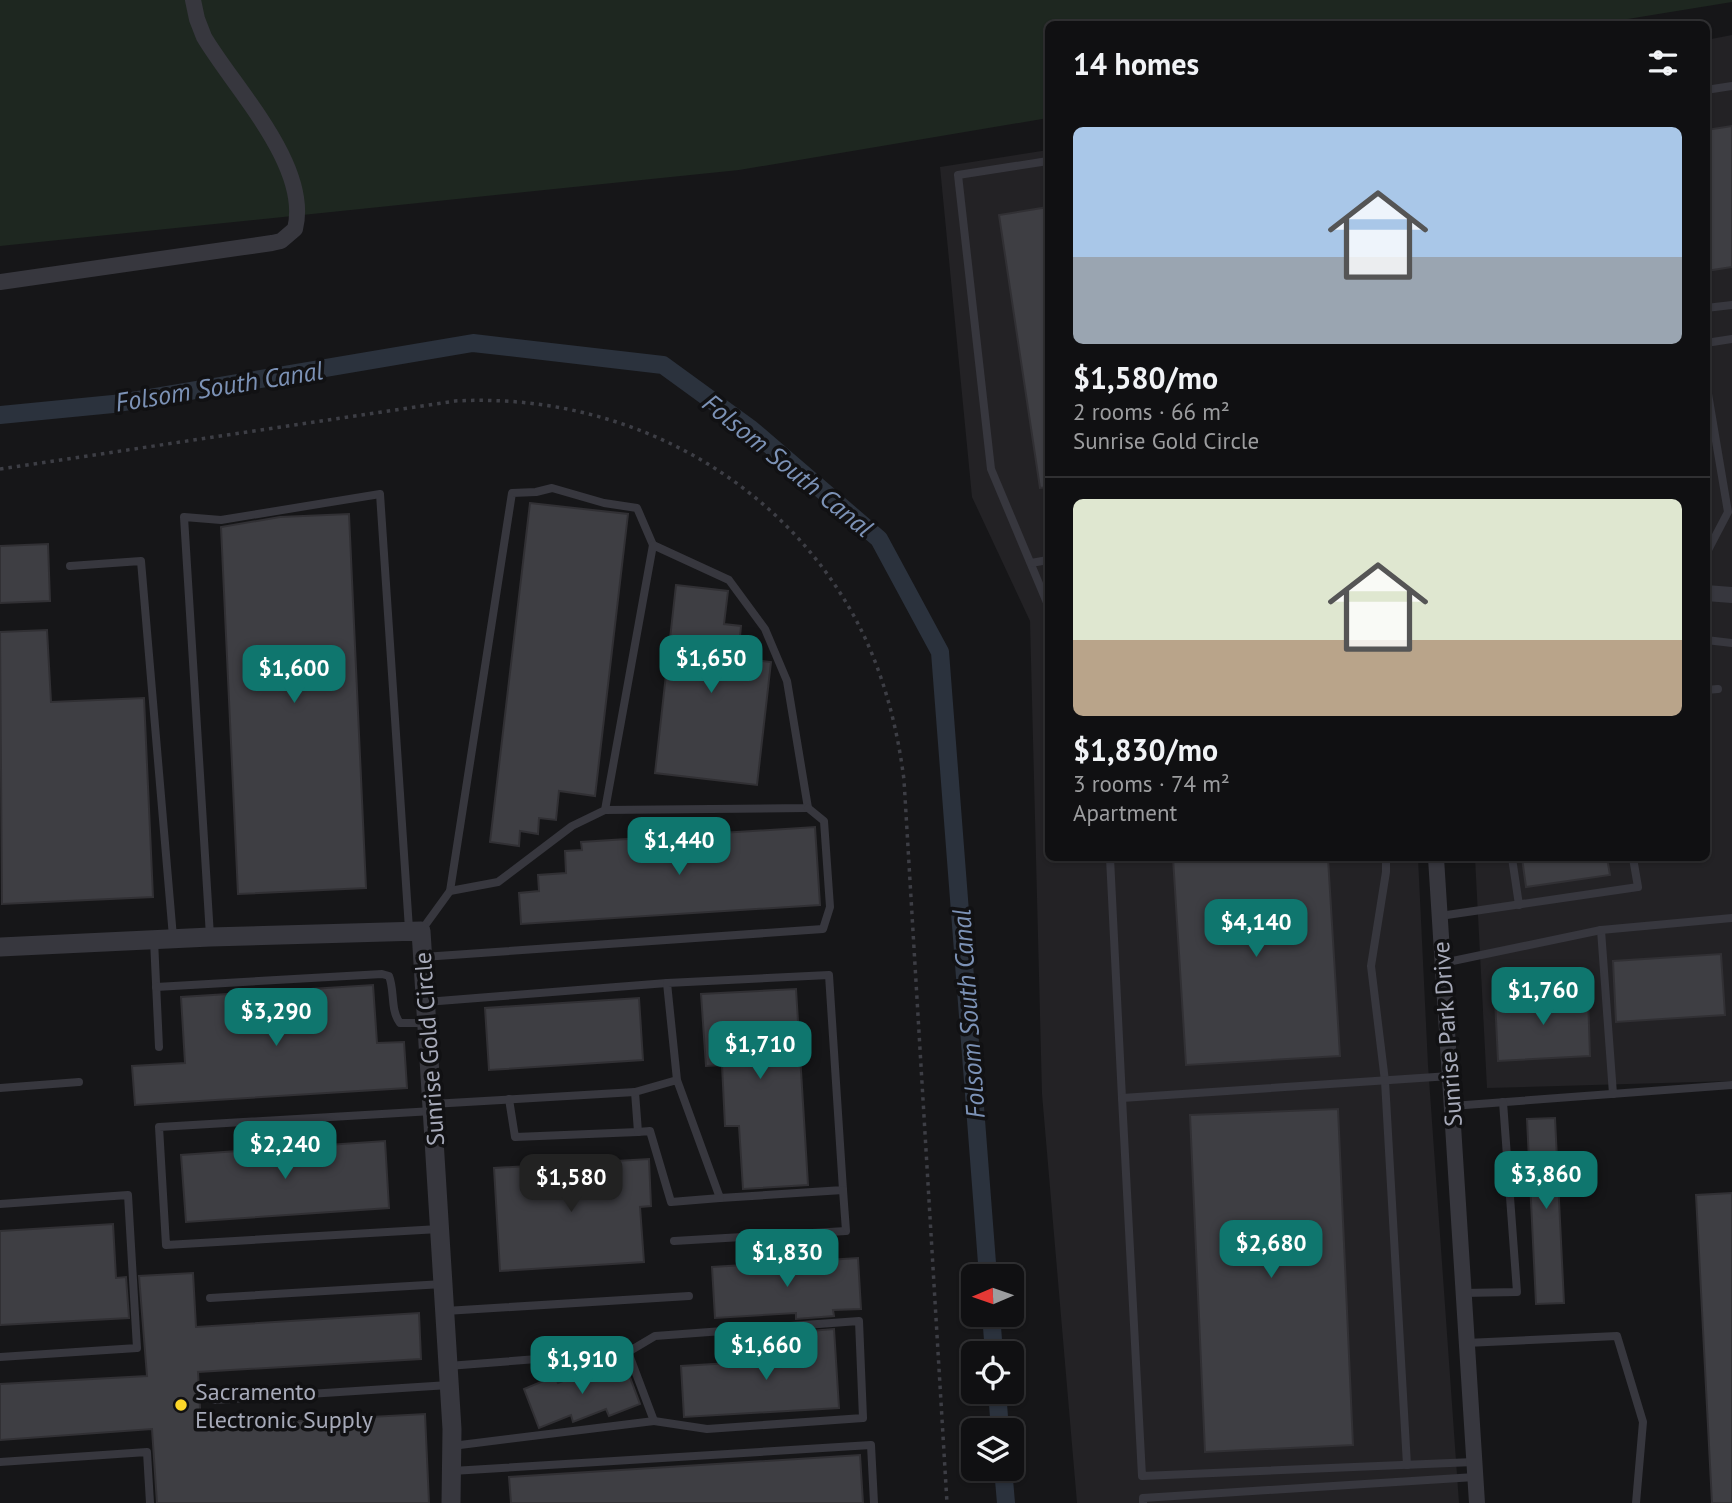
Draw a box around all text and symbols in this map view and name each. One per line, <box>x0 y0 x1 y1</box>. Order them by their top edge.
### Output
text: 14 homes <box>1073 44 1199 83</box>
icon: filters <box>1644 44 1682 82</box>
icon: home <box>1315 172 1441 298</box>
water label: Folsom South Canal <box>113 353 325 419</box>
text: $1,580/mo <box>1073 358 1218 397</box>
water label: Folsom South Canal <box>696 386 880 544</box>
text: 2 rooms · 66 m² <box>1073 397 1230 426</box>
text: Sunrise Gold Circle <box>1073 426 1259 455</box>
icon: home <box>1315 544 1441 670</box>
pin: $1,650 <box>654 636 768 695</box>
text: $1,650 <box>675 643 747 672</box>
pin: $1,600 <box>237 646 351 705</box>
text: $1,600 <box>258 653 330 682</box>
text: $1,830/mo <box>1073 730 1218 769</box>
text: 3 rooms · 74 m² <box>1073 769 1230 798</box>
text: Apartment <box>1073 798 1177 827</box>
pin: $1,440 <box>622 818 736 877</box>
text: $1,440 <box>643 825 715 854</box>
pin: $4,140 <box>1199 900 1313 959</box>
text: $4,140 <box>1220 907 1292 936</box>
water label: Folsom South Canal <box>944 908 992 1120</box>
street label: Sunrise Park Drive <box>1425 940 1469 1128</box>
street label: Sunrise Gold Circle <box>407 951 451 1147</box>
pin: $1,760 <box>1486 968 1600 1027</box>
text: $1,760 <box>1507 975 1579 1004</box>
pin: $3,290 <box>219 988 333 1048</box>
text: $3,290 <box>240 996 312 1025</box>
pin: $1,710 <box>703 1021 817 1081</box>
text: $1,710 <box>724 1029 796 1058</box>
pin: $2,240 <box>228 1122 342 1181</box>
text: $2,240 <box>249 1129 321 1158</box>
pin: $3,860 <box>1489 1152 1603 1211</box>
pin: $1,580 <box>514 1154 628 1214</box>
text: $3,860 <box>1510 1159 1582 1188</box>
text: $1,580 <box>535 1162 607 1191</box>
pin: $2,680 <box>1214 1220 1328 1280</box>
text: $2,680 <box>1235 1228 1307 1257</box>
pin: $1,830 <box>730 1230 844 1289</box>
text: $1,830 <box>751 1237 823 1266</box>
north arrow <box>961 1264 1024 1326</box>
map controls <box>961 1264 1024 1481</box>
pin: $1,660 <box>709 1322 823 1382</box>
text: $1,660 <box>730 1330 802 1359</box>
pin: $1,910 <box>525 1336 639 1396</box>
button: locate <box>961 1341 1024 1404</box>
text: $1,910 <box>546 1344 618 1373</box>
place label: Sacramento Electronic Supply <box>195 1376 373 1435</box>
marker: Sacramento Electronic Supply <box>173 1397 189 1413</box>
button: layers <box>961 1418 1024 1481</box>

